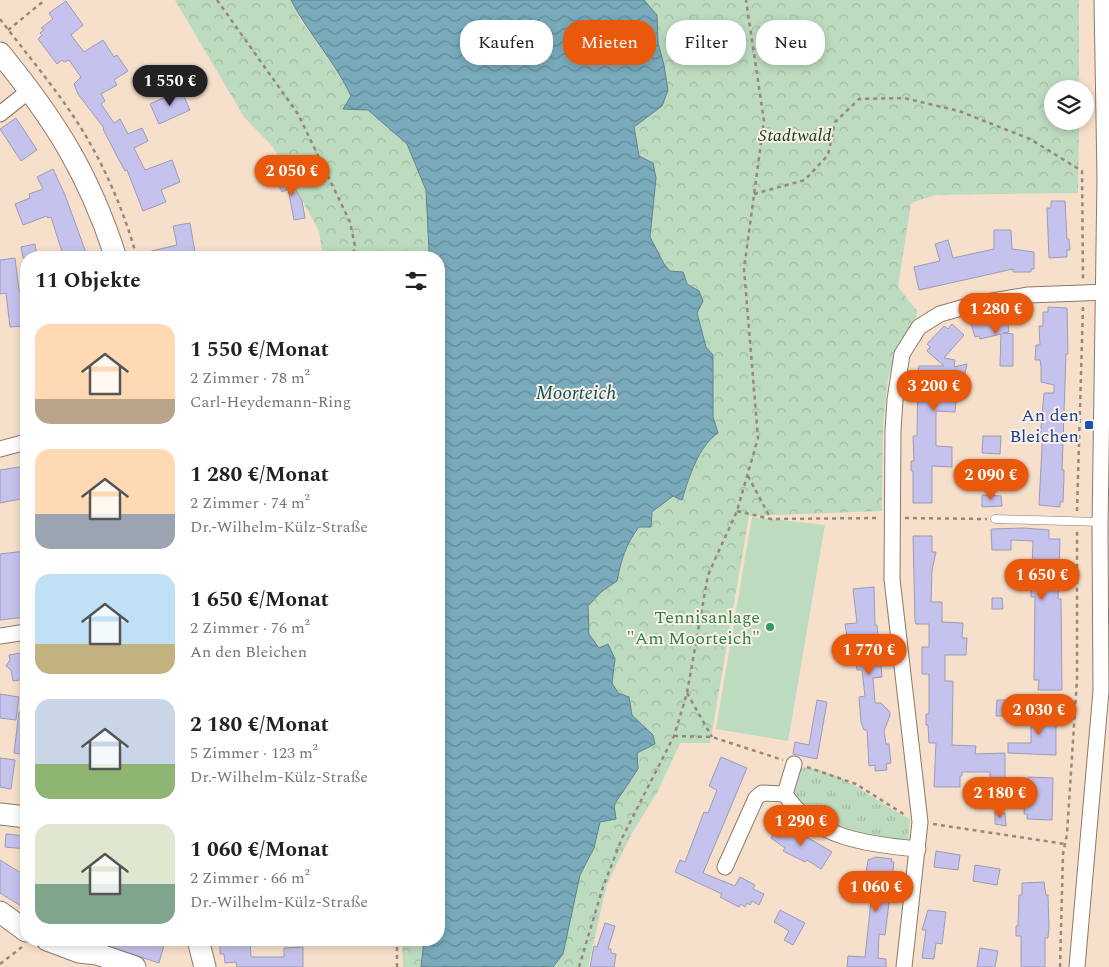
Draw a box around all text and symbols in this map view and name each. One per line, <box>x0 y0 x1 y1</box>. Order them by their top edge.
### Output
chip: Kaufen <box>460 20 553 65</box>
chip: Mieten <box>563 20 656 65</box>
chip: Filter <box>666 20 746 65</box>
chip: Neu <box>756 20 825 65</box>
pin: 1 550 € <box>124 64 216 107</box>
text: 1 550 € <box>144 69 196 93</box>
map controls <box>1044 80 1094 130</box>
button: layers <box>1044 80 1094 130</box>
park label: Stadtwald <box>758 122 832 149</box>
pin: 2 050 € <box>246 154 338 197</box>
text: 2 050 € <box>266 159 318 183</box>
text: 11 Objekte <box>35 265 141 297</box>
icon: filters <box>402 267 430 295</box>
pin: 1 280 € <box>950 292 1042 335</box>
text: 1 280 € <box>970 297 1022 321</box>
text: 1 550 €/Monat <box>190 334 329 366</box>
icon: home <box>75 344 135 404</box>
text: 2 Zimmer · 78 m² <box>190 366 310 390</box>
pin: 3 200 € <box>888 370 980 412</box>
text: 3 200 € <box>908 374 960 398</box>
water label: Moorteich <box>536 379 616 408</box>
text: Carl-Heydemann-Ring <box>190 390 351 414</box>
place label: An den Bleichen <box>1009 402 1079 450</box>
marker: An den Bleichen <box>1083 419 1095 431</box>
pin: 2 090 € <box>945 458 1037 501</box>
text: 1 280 €/Monat <box>190 459 329 491</box>
text: 2 090 € <box>965 463 1017 487</box>
icon: home <box>75 469 135 529</box>
text: 2 Zimmer · 74 m² <box>190 491 310 515</box>
text: Dr.-Wilhelm-Külz-Straße <box>190 515 368 539</box>
pin: 1 650 € <box>996 558 1088 601</box>
text: 1 650 € <box>1016 563 1068 587</box>
text: 1 650 €/Monat <box>190 584 329 616</box>
icon: home <box>75 594 135 654</box>
place label: Tennisanlage "Am Moorteich" <box>627 604 760 652</box>
text: 2 Zimmer · 76 m² <box>190 616 310 640</box>
marker: Tennisanlage "Am Moorteich" <box>764 621 776 633</box>
pin: 1 770 € <box>823 634 915 676</box>
text: 1 770 € <box>843 638 895 662</box>
text: An den Bleichen <box>190 640 307 664</box>
pin: 2 030 € <box>993 694 1085 736</box>
text: 2 030 € <box>1013 698 1065 722</box>
text: 2 180 €/Monat <box>190 709 329 741</box>
icon: home <box>75 719 135 779</box>
text: 5 Zimmer · 123 m² <box>190 741 318 765</box>
text: Dr.-Wilhelm-Külz-Straße <box>190 765 368 789</box>
pin: 2 180 € <box>954 776 1046 819</box>
text: 2 180 € <box>974 781 1026 805</box>
pin: 1 290 € <box>755 804 847 847</box>
text: 1 290 € <box>775 809 827 833</box>
text: 1 060 €/Monat <box>190 834 329 866</box>
icon: home <box>75 844 135 904</box>
text: 2 Zimmer · 66 m² <box>190 866 310 890</box>
pin: 1 060 € <box>830 870 922 913</box>
text: 1 060 € <box>850 875 902 899</box>
text: Dr.-Wilhelm-Külz-Straße <box>190 890 368 914</box>

